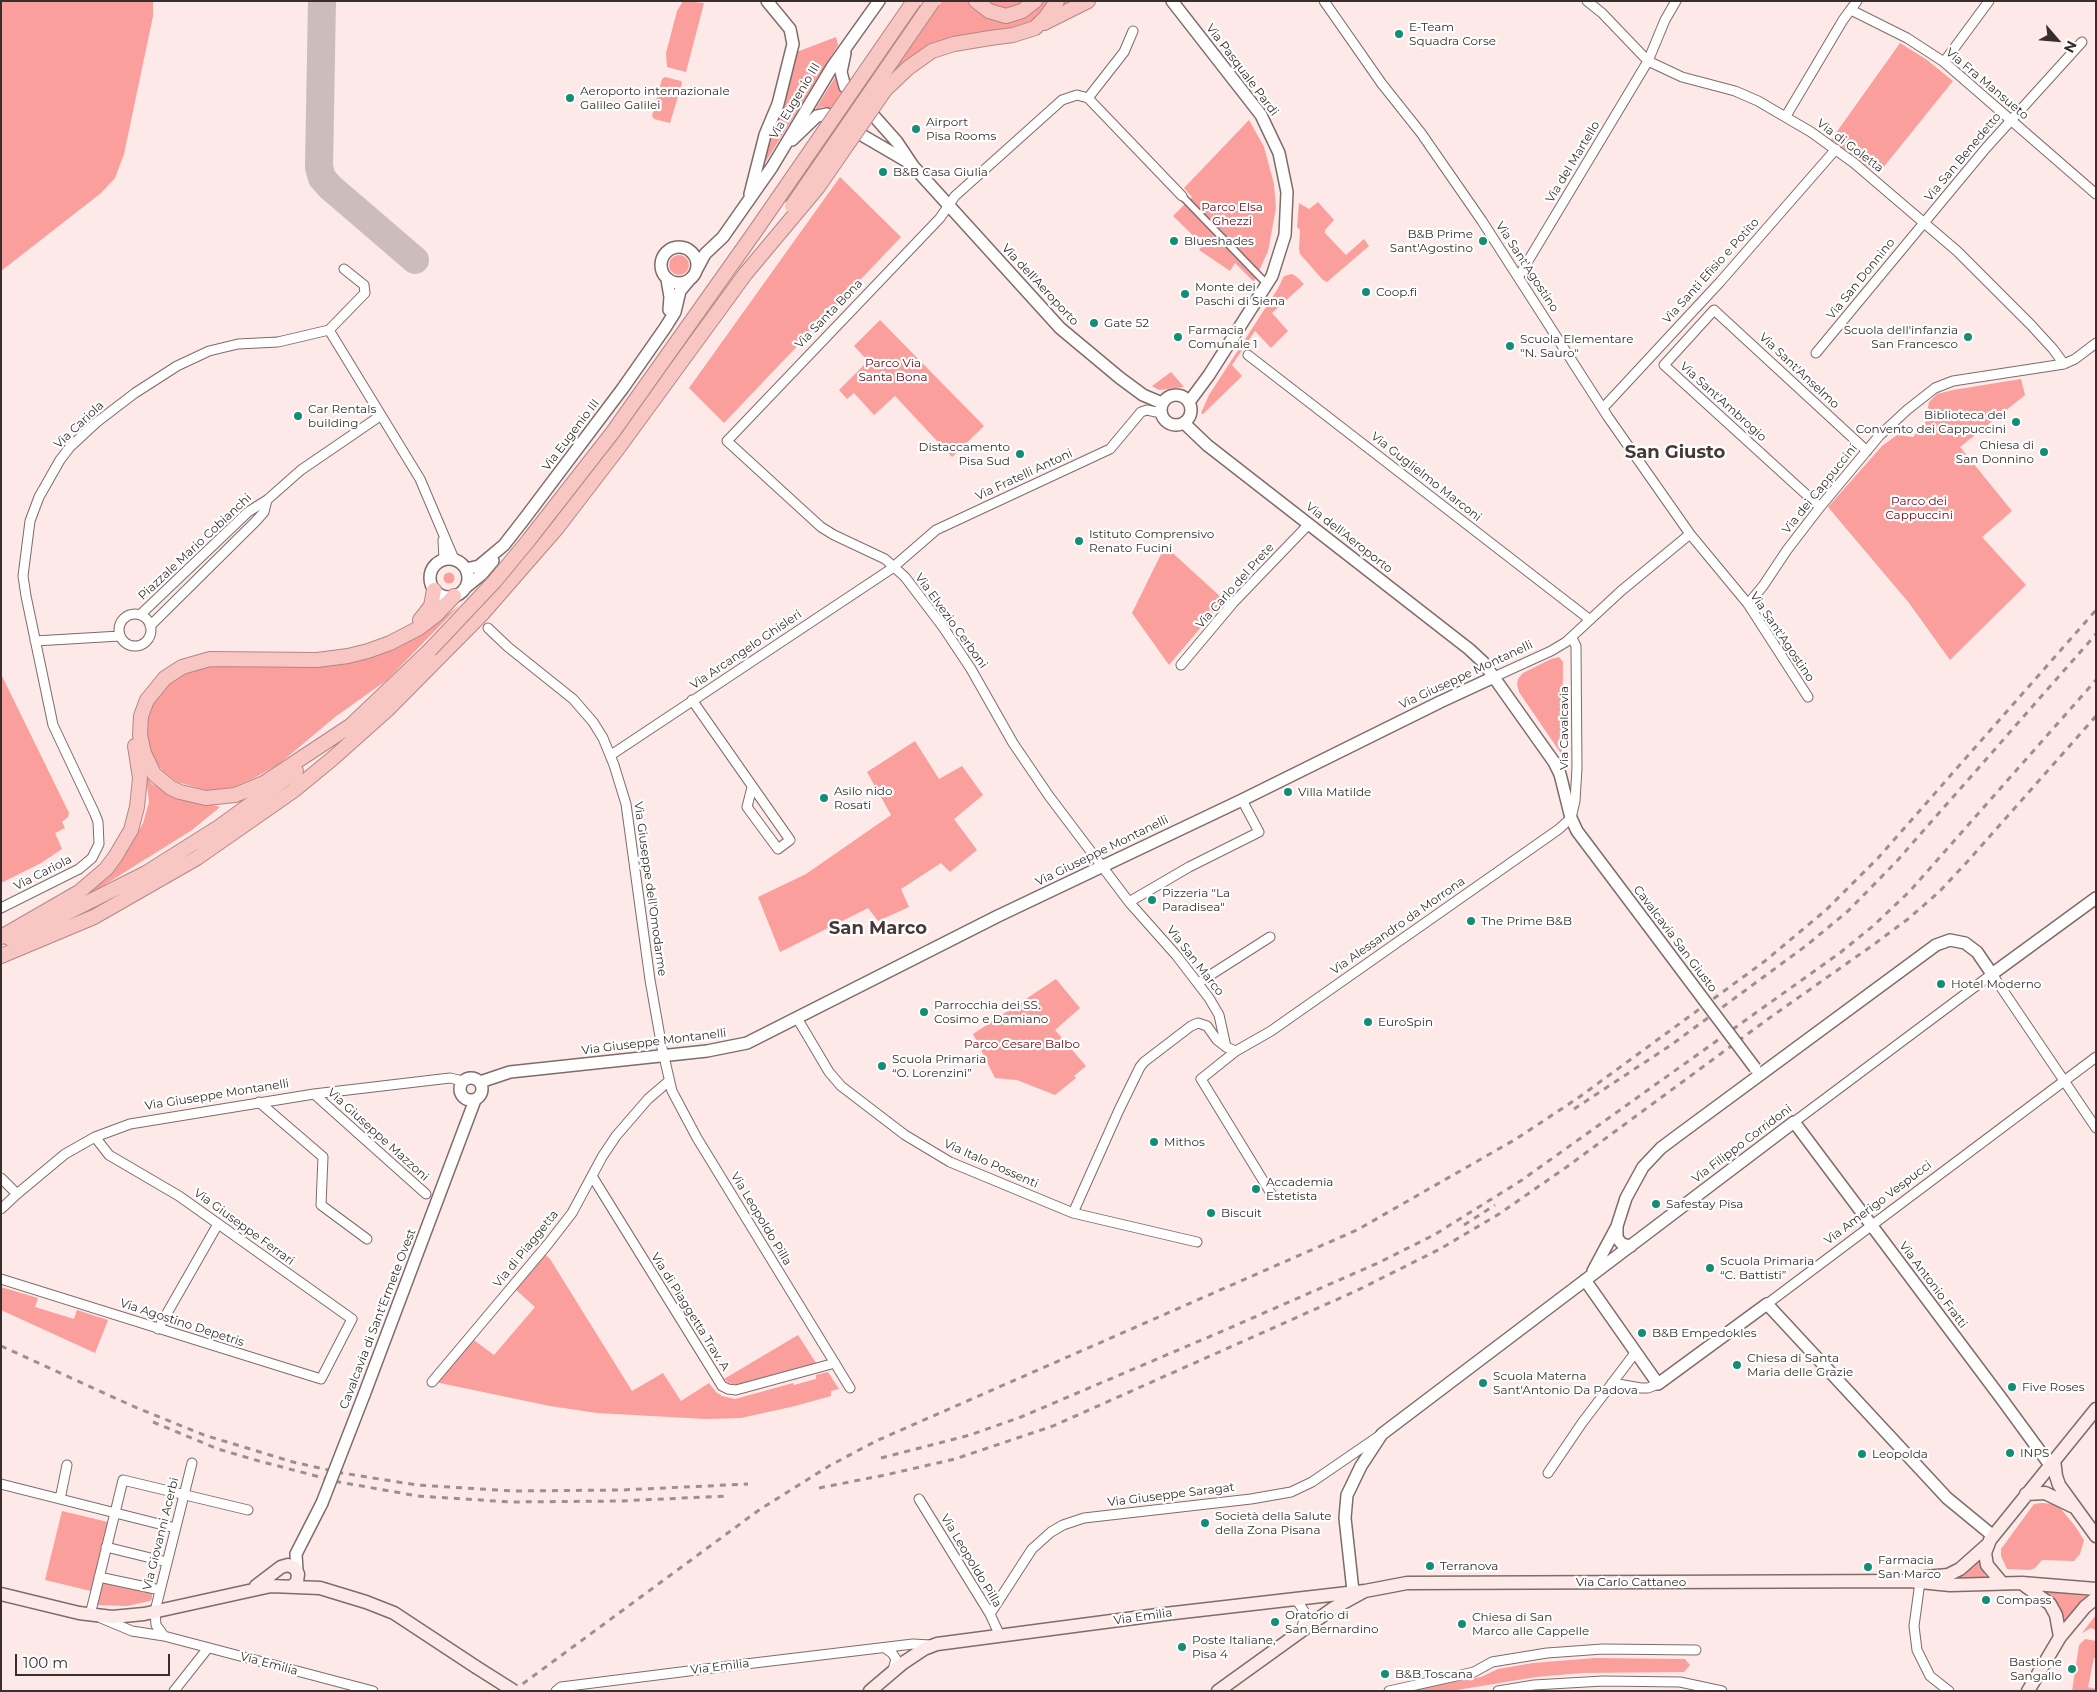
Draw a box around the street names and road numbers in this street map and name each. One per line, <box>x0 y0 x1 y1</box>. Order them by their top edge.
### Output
street label: Via Pasquale Pardi <box>1203 21 1281 119</box>
street label: Via Fra Mansueto <box>1943 45 2031 123</box>
street label: Via Eugenio III <box>767 60 823 142</box>
street label: Via San Benedetto <box>1922 110 2004 204</box>
street label: Via di Goletta <box>1814 116 1886 176</box>
street label: Via del Martello <box>1543 119 1603 205</box>
street label: Via Santi Efisio e Potito <box>1660 215 1762 327</box>
street label: Via Sant'Agostino <box>1492 219 1562 315</box>
street label: Via San Donnino <box>1824 236 1898 322</box>
street label: Via dell'Aeroporto <box>999 241 1081 329</box>
street label: Via Santa Bona <box>792 276 866 352</box>
street label: Via Sant'Anselmo <box>1756 330 1842 412</box>
street label: Via Sant'Ambrogio <box>1677 359 1769 445</box>
street label: Via Eugenio III <box>539 396 603 474</box>
street label: Via Cariola <box>51 398 107 452</box>
street label: Via Guglielmo Marconi <box>1368 429 1484 525</box>
street label: Via dei Cappuccini <box>1779 441 1861 537</box>
street label: Via Fratelli Antoni <box>973 446 1075 504</box>
street label: Piazzale Mario Cobianchi <box>135 491 255 603</box>
street label: Via dell'Aeroporto <box>1303 500 1395 576</box>
street label: Via Carlo del Prete <box>1193 540 1277 632</box>
street label: Via Elvezio Cerboni <box>912 571 990 671</box>
street label: Via Sant'Agostino <box>1747 590 1817 684</box>
street label: Via Arcangelo Ghisleri <box>688 607 804 693</box>
street label: Via Giuseppe Montanelli <box>1397 638 1535 712</box>
street label: Via Cavalcavia <box>1557 686 1571 770</box>
street label: Via Giuseppe dell'Omodarme <box>631 801 669 977</box>
street label: Via Giuseppe Montanelli <box>1033 813 1171 889</box>
street label: Via Cariola <box>12 852 74 894</box>
street label: Via Alessandro da Morrona <box>1328 874 1468 978</box>
street label: Cavalcavia San Giusto <box>1630 883 1720 995</box>
street label: Via San Marco <box>1163 923 1227 999</box>
street label: Via Giuseppe Montanelli <box>581 1026 727 1058</box>
street label: Via Giuseppe Montanelli <box>144 1076 290 1114</box>
street label: Via Giuseppe Mazzoni <box>324 1086 432 1184</box>
street label: Via Filippo Corridoni <box>1689 1102 1795 1186</box>
street label: Via Italo Possenti <box>941 1137 1041 1191</box>
street label: Via Amerigo Vespucci <box>1822 1158 1934 1248</box>
street label: Via Leopoldo Pilla <box>727 1170 795 1268</box>
street label: Via Giuseppe Ferrari <box>191 1186 297 1268</box>
street label: Via di Piaggetta <box>490 1207 562 1291</box>
street label: Cavalcavia di Sant'Ermete Ovest <box>337 1227 419 1411</box>
street label: Via Antonio Fratti <box>1896 1239 1970 1331</box>
street label: Via di Piaggetta Trav. A <box>648 1250 732 1374</box>
street label: Via Agostino Depetris <box>118 1296 246 1350</box>
street label: Via Giovanni Acerbi <box>140 1476 182 1592</box>
street label: Via Giuseppe Saragat <box>1107 1480 1235 1510</box>
street label: Via Leopoldo Pilla <box>937 1512 1005 1610</box>
street label: Via Carlo Cattaneo <box>1576 1575 1686 1589</box>
street label: Via Emilia <box>1113 1606 1173 1628</box>
street label: Via Emilia <box>239 1649 299 1679</box>
street label: Via Emilia <box>690 1656 750 1678</box>

